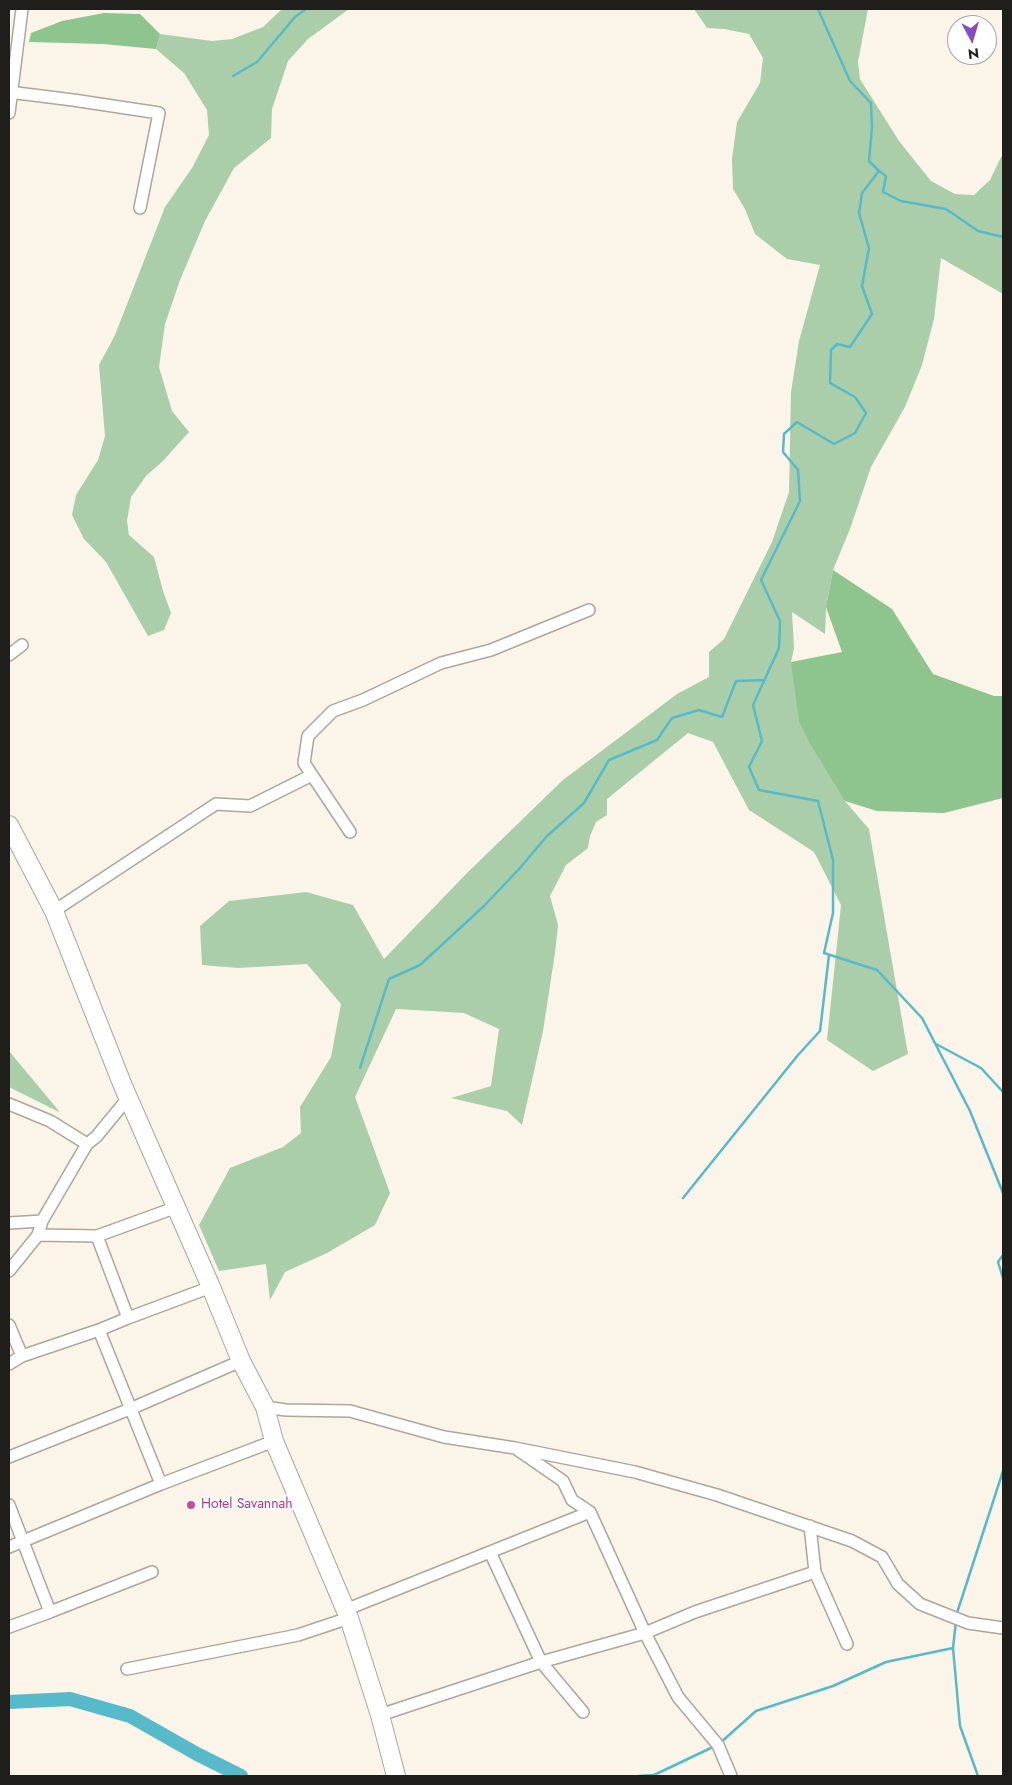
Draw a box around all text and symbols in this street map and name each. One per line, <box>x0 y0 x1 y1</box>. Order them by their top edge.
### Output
north arrow <box>947 15 997 65</box>
text: N <box>967 43 980 64</box>
place label: Hotel Savannah <box>201 1497 293 1513</box>
marker: Hotel Savannah <box>185 1499 197 1511</box>

